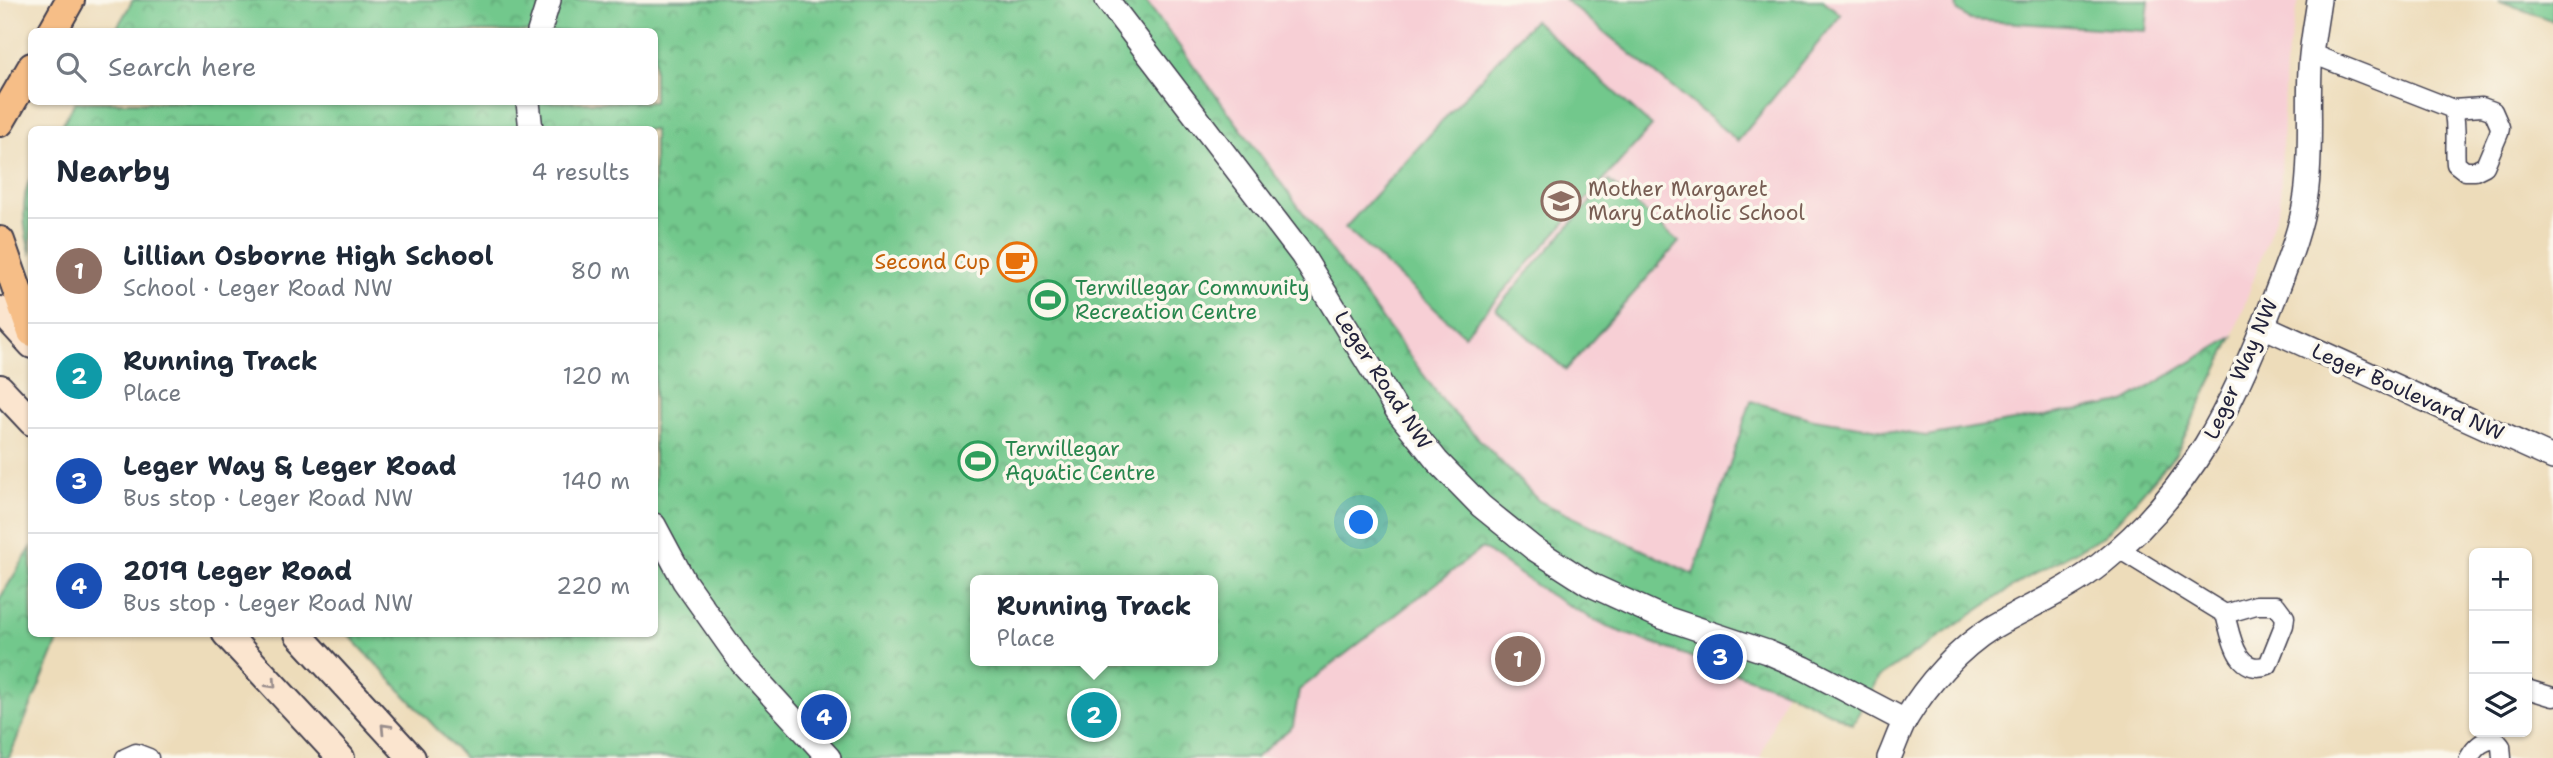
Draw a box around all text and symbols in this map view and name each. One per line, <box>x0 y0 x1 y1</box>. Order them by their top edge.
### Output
search box <box>28 28 658 105</box>
icon: search <box>52 48 90 86</box>
text: Search here <box>108 49 257 84</box>
text: Nearby <box>56 151 171 192</box>
text: 4 results <box>531 157 630 187</box>
place label: Mother Margaret Mary Catholic School <box>1588 175 1805 227</box>
school or university icon: Mother Margaret Mary Catholic School <box>1540 180 1582 222</box>
text: Lillian Osborne High School <box>123 238 494 273</box>
cafe icon: Second Cup <box>996 241 1038 283</box>
place label: Second Cup <box>875 248 990 276</box>
text: 1 <box>74 256 84 286</box>
text: 80 m <box>571 256 630 286</box>
text: School · Leger Road NW <box>123 273 393 303</box>
place label: Terwillegar Community Recreation Centre <box>1075 274 1310 326</box>
sports icon: Terwillegar Community Recreation Centre <box>1027 279 1069 321</box>
street label: Leger Way NW <box>2197 294 2285 444</box>
street label: Leger Road NW <box>1328 305 1438 455</box>
street label: Leger Boulevard NW <box>2307 337 2509 447</box>
text: Running Track <box>123 343 318 378</box>
text: 2 <box>71 361 87 391</box>
text: 120 m <box>562 361 630 391</box>
text: Place <box>123 378 182 408</box>
place label: Terwillegar Aquatic Centre <box>1005 435 1156 487</box>
sports icon: Terwillegar Aquatic Centre <box>957 440 999 482</box>
text: Leger Way & Leger Road <box>123 448 457 483</box>
text: 3 <box>71 466 87 496</box>
text: 140 m <box>562 466 630 496</box>
text: Bus stop · Leger Road NW <box>123 483 413 513</box>
your location <box>1344 505 1378 539</box>
map controls <box>2469 548 2532 737</box>
button: + <box>2469 548 2532 611</box>
text: 2019 Leger Road <box>123 553 352 588</box>
text: 4 <box>71 571 87 601</box>
text: 220 m <box>556 571 630 601</box>
popup <box>970 575 1218 666</box>
text: Bus stop · Leger Road NW <box>123 588 413 618</box>
text: Running Track <box>997 588 1191 623</box>
button: − <box>2469 611 2532 674</box>
text: Place <box>997 623 1055 653</box>
pin: 3 <box>1697 631 1743 683</box>
pin: 1 <box>1495 633 1541 685</box>
button: layers <box>2469 674 2532 737</box>
one-way arrow <box>264 676 276 689</box>
pin: 2 <box>1071 689 1117 741</box>
pin: 4 <box>801 691 847 743</box>
one-way arrow <box>380 723 393 736</box>

